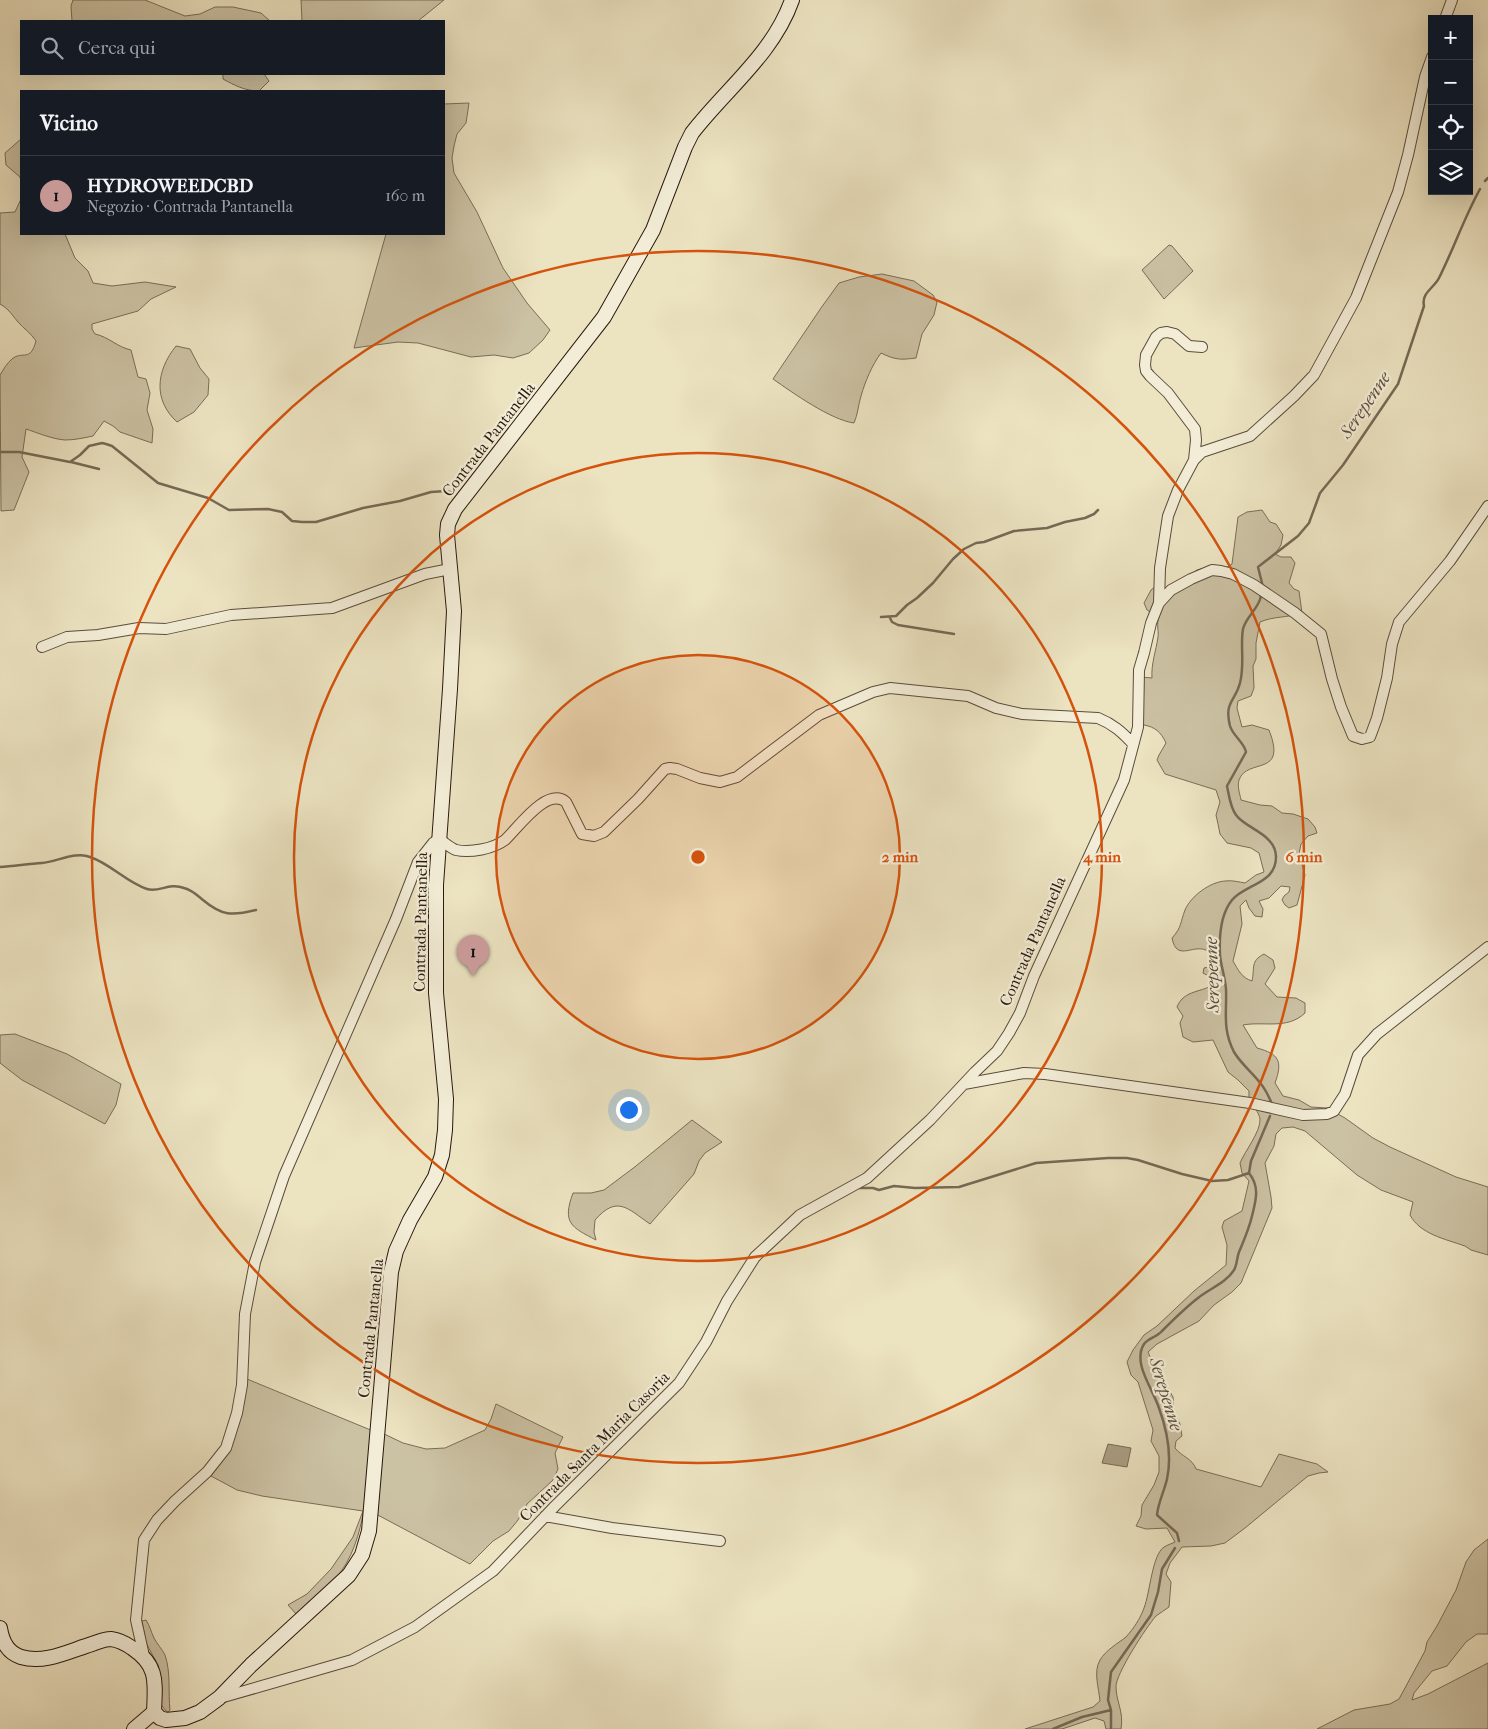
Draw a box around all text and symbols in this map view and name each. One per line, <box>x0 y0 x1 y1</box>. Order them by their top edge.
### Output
map controls <box>1428 15 1473 195</box>
button: + <box>1428 15 1473 60</box>
search box <box>20 20 445 75</box>
icon: search <box>38 34 66 62</box>
text: Cerca qui <box>78 37 156 59</box>
button: − <box>1428 60 1473 105</box>
button: locate <box>1428 105 1473 150</box>
text: Vicino <box>40 111 98 135</box>
button: layers <box>1428 150 1473 195</box>
text: HYDROWEEDCBD <box>87 175 253 197</box>
text: 1 <box>53 186 59 205</box>
text: 160 m <box>385 186 425 205</box>
text: Negozio · Contrada Pantanella <box>87 197 293 216</box>
water label: Serepenne <box>1335 367 1396 443</box>
street label: Contrada Pantanella <box>438 378 539 500</box>
centre of rings <box>689 848 707 866</box>
text: 2 min <box>882 848 919 866</box>
text: 4 min <box>1082 848 1121 866</box>
text: 6 min <box>1286 848 1323 866</box>
street label: Contrada Pantanella <box>410 851 431 992</box>
street label: Contrada Pantanella <box>995 873 1070 1009</box>
pin: 1 <box>457 935 489 976</box>
water label: Serepenne <box>1201 936 1224 1014</box>
your location <box>616 1097 642 1123</box>
street label: Contrada Pantanella <box>354 1257 387 1399</box>
water label: Serepenne <box>1144 1354 1187 1434</box>
street label: Contrada Santa Maria Casoria <box>515 1367 674 1525</box>

